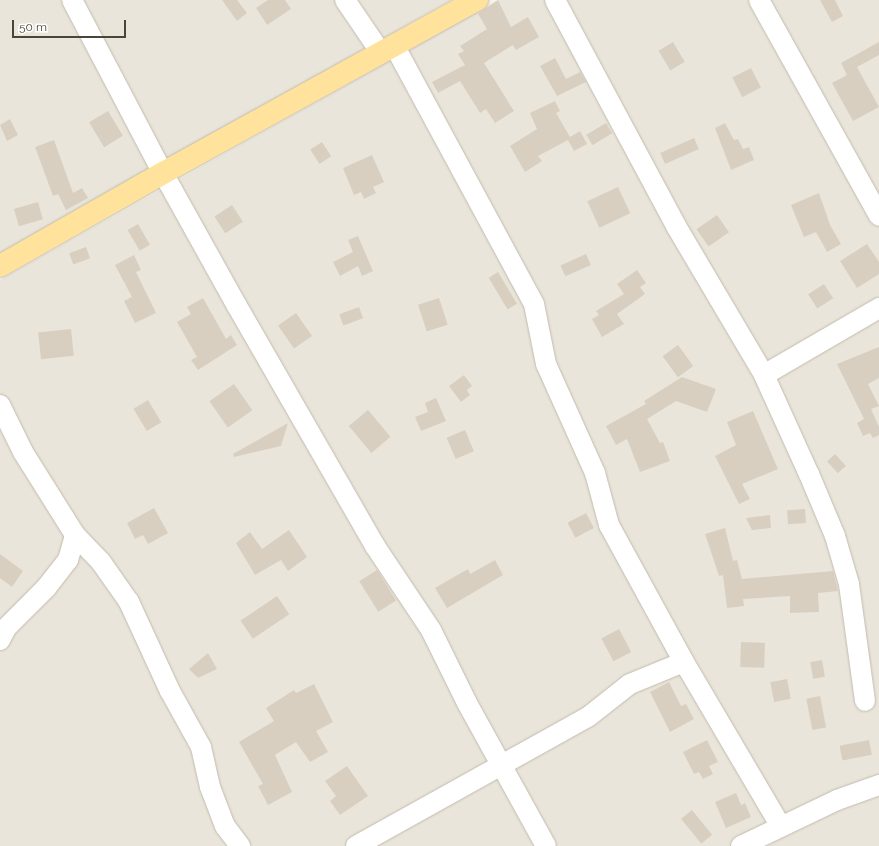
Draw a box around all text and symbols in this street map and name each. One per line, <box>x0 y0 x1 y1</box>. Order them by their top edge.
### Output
scale bar <box>14 12 128 38</box>
text: 50 m <box>19 20 47 34</box>

